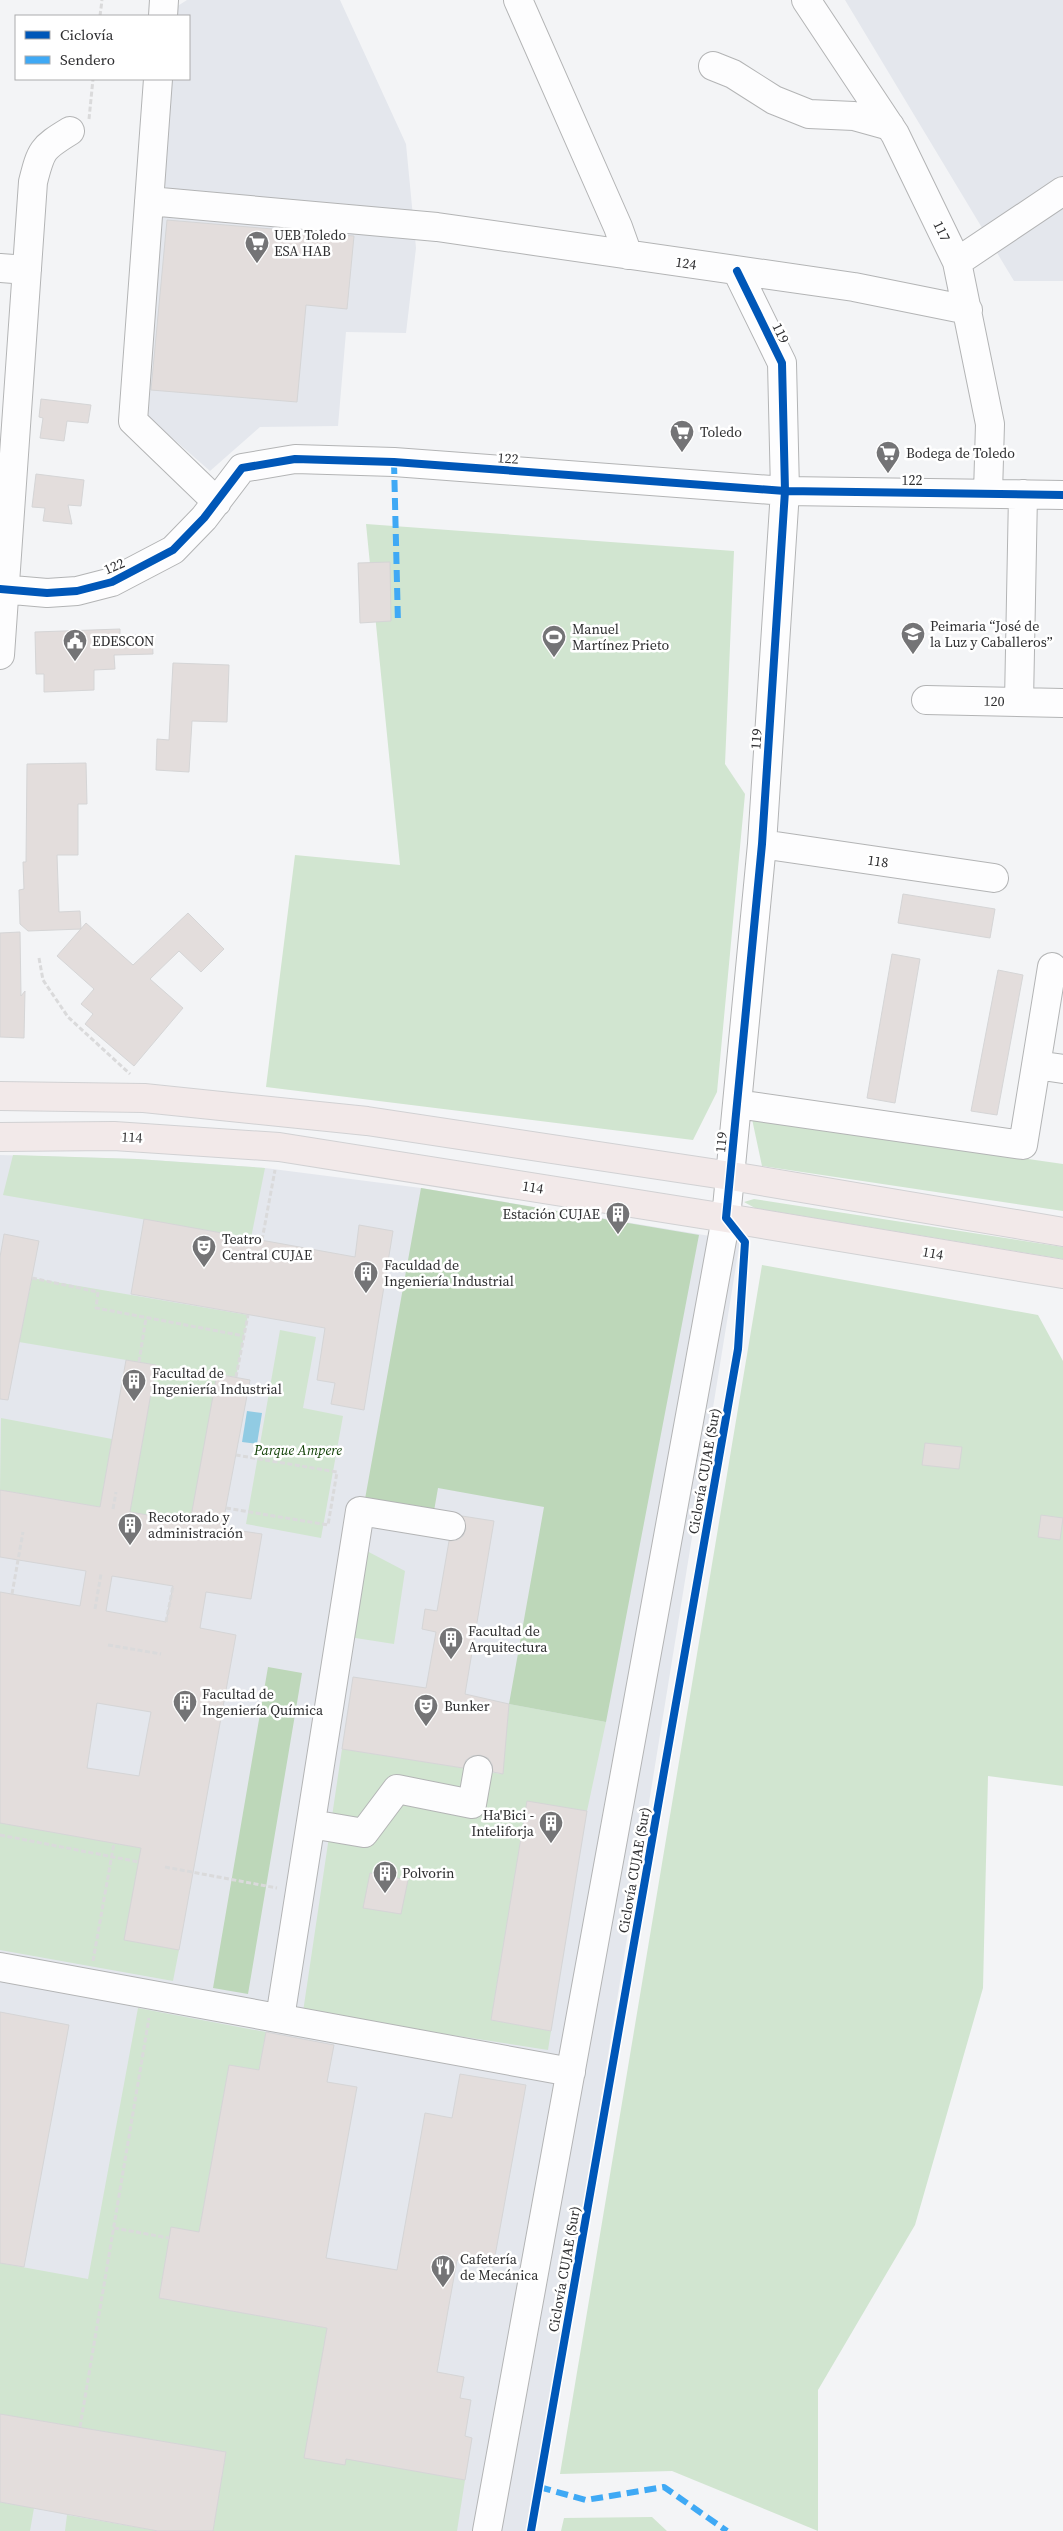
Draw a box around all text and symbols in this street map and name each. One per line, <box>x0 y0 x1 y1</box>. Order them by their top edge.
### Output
legend <box>15 15 190 80</box>
text: Ciclovía <box>60 24 114 45</box>
text: Sendero <box>60 49 115 70</box>
street label: 117 <box>928 217 956 245</box>
place label: UEB Toledo ESA HAB <box>274 225 346 261</box>
supermarket icon: UEB Toledo ESA HAB <box>244 230 270 264</box>
street label: 124 <box>674 252 698 274</box>
street label: 119 <box>767 319 795 347</box>
supermarket icon: Toledo <box>669 419 695 453</box>
place label: Toledo <box>700 422 742 442</box>
supermarket icon: Bodega de Toledo <box>875 440 901 474</box>
place label: Bodega de Toledo <box>906 443 1015 463</box>
street label: 122 <box>497 447 519 469</box>
street label: 122 <box>902 470 923 490</box>
street label: 122 <box>100 553 128 579</box>
place label: Peimaria “José de la Luz y Caballeros” <box>930 616 1053 652</box>
place label: Manuel Martínez Prieto <box>572 619 669 655</box>
school or university icon: Peimaria “José de la Luz y Caballeros” <box>900 621 926 655</box>
sports icon: Manuel Martínez Prieto <box>541 624 567 658</box>
public building icon: EDESCON <box>62 628 88 662</box>
place label: EDESCON <box>92 631 154 651</box>
street label: 120 <box>983 691 1005 711</box>
street label: 119 <box>745 728 767 750</box>
street label: 118 <box>866 850 890 872</box>
street label: 114 <box>121 1126 143 1148</box>
street label: 119 <box>710 1131 732 1153</box>
street label: 114 <box>521 1175 545 1199</box>
building icon: Estación CUJAE <box>605 1201 631 1235</box>
place label: Estación CUJAE <box>502 1204 600 1224</box>
place label: Teatro Central CUJAE <box>222 1229 312 1265</box>
theatre icon: Teatro Central CUJAE <box>191 1234 217 1268</box>
street label: 114 <box>921 1241 945 1265</box>
place label: Faculdad de Ingeniería Industrial <box>384 1255 514 1291</box>
building icon: Faculdad de Ingeniería Industrial <box>353 1260 379 1294</box>
place label: Facultad de Ingeniería Industrial <box>152 1363 282 1399</box>
building icon: Facultad de Ingeniería Industrial <box>121 1368 147 1402</box>
street label: Ciclovía CUJAE (Sur) <box>683 1406 725 1536</box>
park label: Parque Ampere <box>253 1440 342 1460</box>
place label: Recotorado y administración <box>148 1507 244 1543</box>
building icon: Recotorado y administración <box>117 1512 143 1546</box>
place label: Facultad de Arquitectura <box>468 1621 548 1657</box>
building icon: Facultad de Arquitectura <box>438 1626 464 1660</box>
place label: Facultad de Ingeniería Química <box>202 1684 324 1720</box>
building icon: Facultad de Ingeniería Química <box>172 1689 198 1723</box>
theatre icon: Bunker <box>413 1693 439 1727</box>
place label: Bunker <box>444 1696 490 1716</box>
place label: Ha'Bici - Inteliforja <box>471 1805 535 1841</box>
street label: Ciclovía CUJAE (Sur) <box>613 1805 655 1935</box>
building icon: Ha'Bici - Inteliforja <box>538 1810 564 1844</box>
building icon: Polvorin <box>372 1860 398 1894</box>
place label: Polvorin <box>402 1863 455 1883</box>
street label: Ciclovía CUJAE (Sur) <box>543 2204 585 2334</box>
place label: Cafetería de Mecánica <box>460 2249 539 2285</box>
restaurant icon: Cafetería de Mecánica <box>430 2254 456 2288</box>

